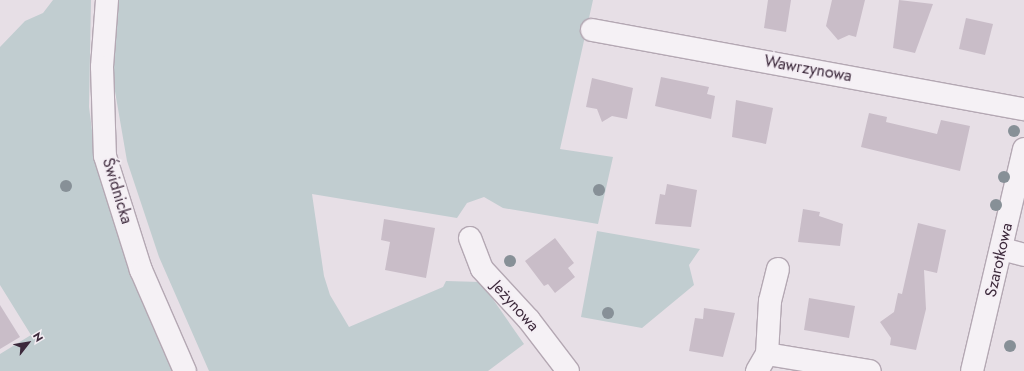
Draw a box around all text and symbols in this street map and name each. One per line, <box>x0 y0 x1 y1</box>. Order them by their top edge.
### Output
street label: Wawrzynowa <box>763 52 853 86</box>
street label: Świdnicka <box>98 156 136 226</box>
street label: Szarotkowa <box>981 221 1017 299</box>
street label: Jeżynowa <box>487 277 543 335</box>
north arrow <box>8 323 48 363</box>
text: N <box>29 329 47 345</box>

